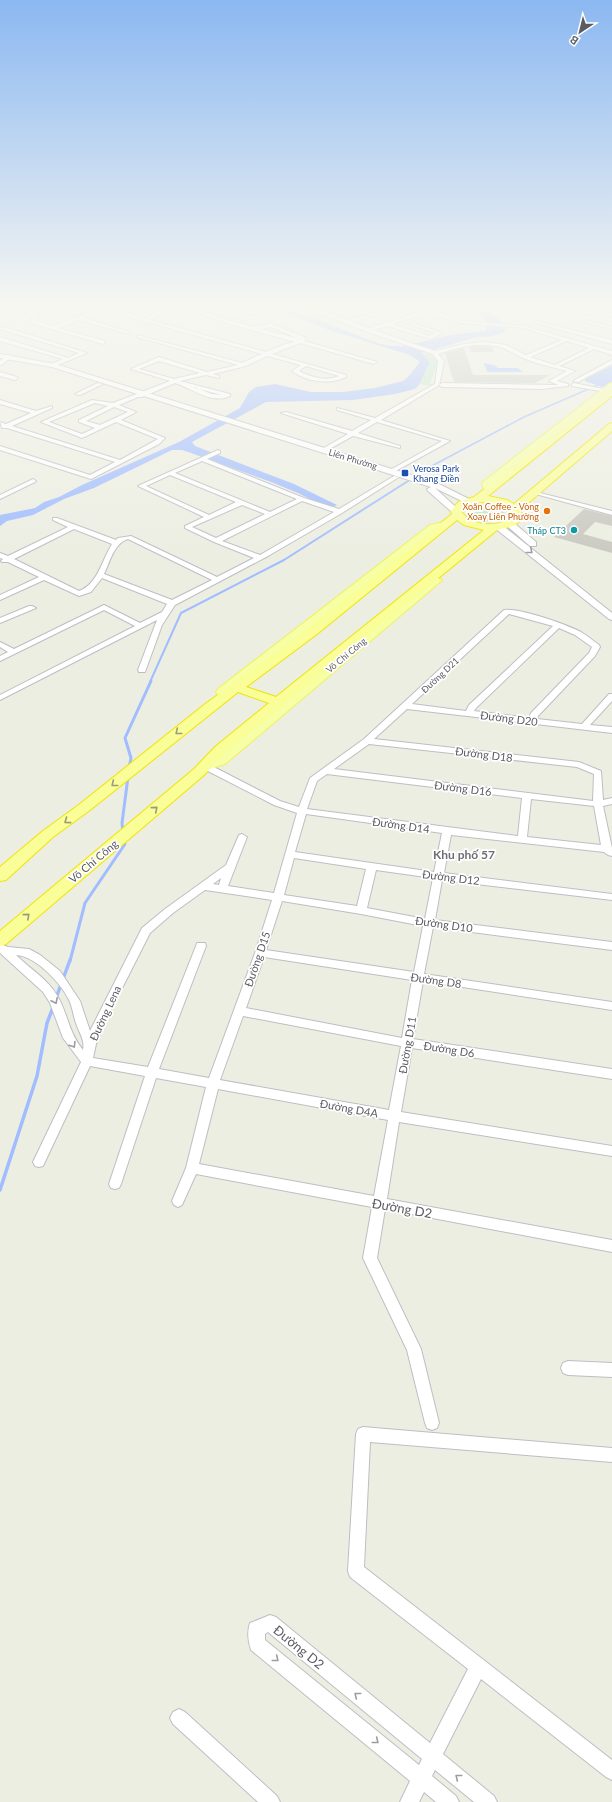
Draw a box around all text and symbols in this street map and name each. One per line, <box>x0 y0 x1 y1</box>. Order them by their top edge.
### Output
north arrow <box>560 12 600 52</box>
text: B <box>567 33 581 48</box>
street label: Liên Phường <box>327 446 379 472</box>
place label: Verosa Park Khang Điền <box>413 463 460 484</box>
marker: Verosa Park Khang Điền <box>400 468 410 478</box>
place label: Xoăn Coffee - Vòng Xoay Liên Phường <box>462 501 539 522</box>
marker: Xoăn Coffee - Vòng Xoay Liên Phường <box>542 506 552 516</box>
place label: Tháp CT3 <box>527 525 566 536</box>
marker: Tháp CT3 <box>569 525 579 535</box>
one-way arrow <box>525 546 532 553</box>
street label: Võ Chí Công <box>324 635 369 675</box>
street label: Đường D21 <box>419 655 461 695</box>
street label: Đường D20 <box>480 708 539 728</box>
one-way arrow <box>176 728 183 735</box>
street label: Đường D18 <box>455 744 513 764</box>
street label: Đường D16 <box>434 778 492 798</box>
one-way arrow <box>111 780 118 787</box>
one-way arrow <box>150 806 157 813</box>
street label: Đường D14 <box>371 815 431 836</box>
one-way arrow <box>64 816 71 823</box>
street label: Võ Chí Công <box>66 837 120 885</box>
district label: Khu phố 57 <box>433 847 495 862</box>
street label: Đường D12 <box>422 867 480 887</box>
one-way arrow <box>23 914 30 921</box>
street label: Đường D10 <box>414 914 474 935</box>
street label: Đường D15 <box>241 930 273 988</box>
street label: Đường D8 <box>410 970 462 990</box>
street label: Đường Lena <box>87 983 123 1043</box>
one-way arrow <box>50 997 58 1004</box>
street label: Đường D11 <box>396 1015 418 1075</box>
street label: Đường D6 <box>423 1039 475 1059</box>
one-way arrow <box>68 1040 75 1047</box>
street label: Đường D4A <box>319 1096 380 1120</box>
street label: Đường D2 <box>371 1195 433 1221</box>
street label: Đường D2 <box>270 1622 328 1672</box>
one-way arrow <box>271 1654 278 1661</box>
one-way arrow <box>354 1692 362 1699</box>
one-way arrow <box>372 1737 379 1744</box>
one-way arrow <box>455 1775 462 1782</box>

